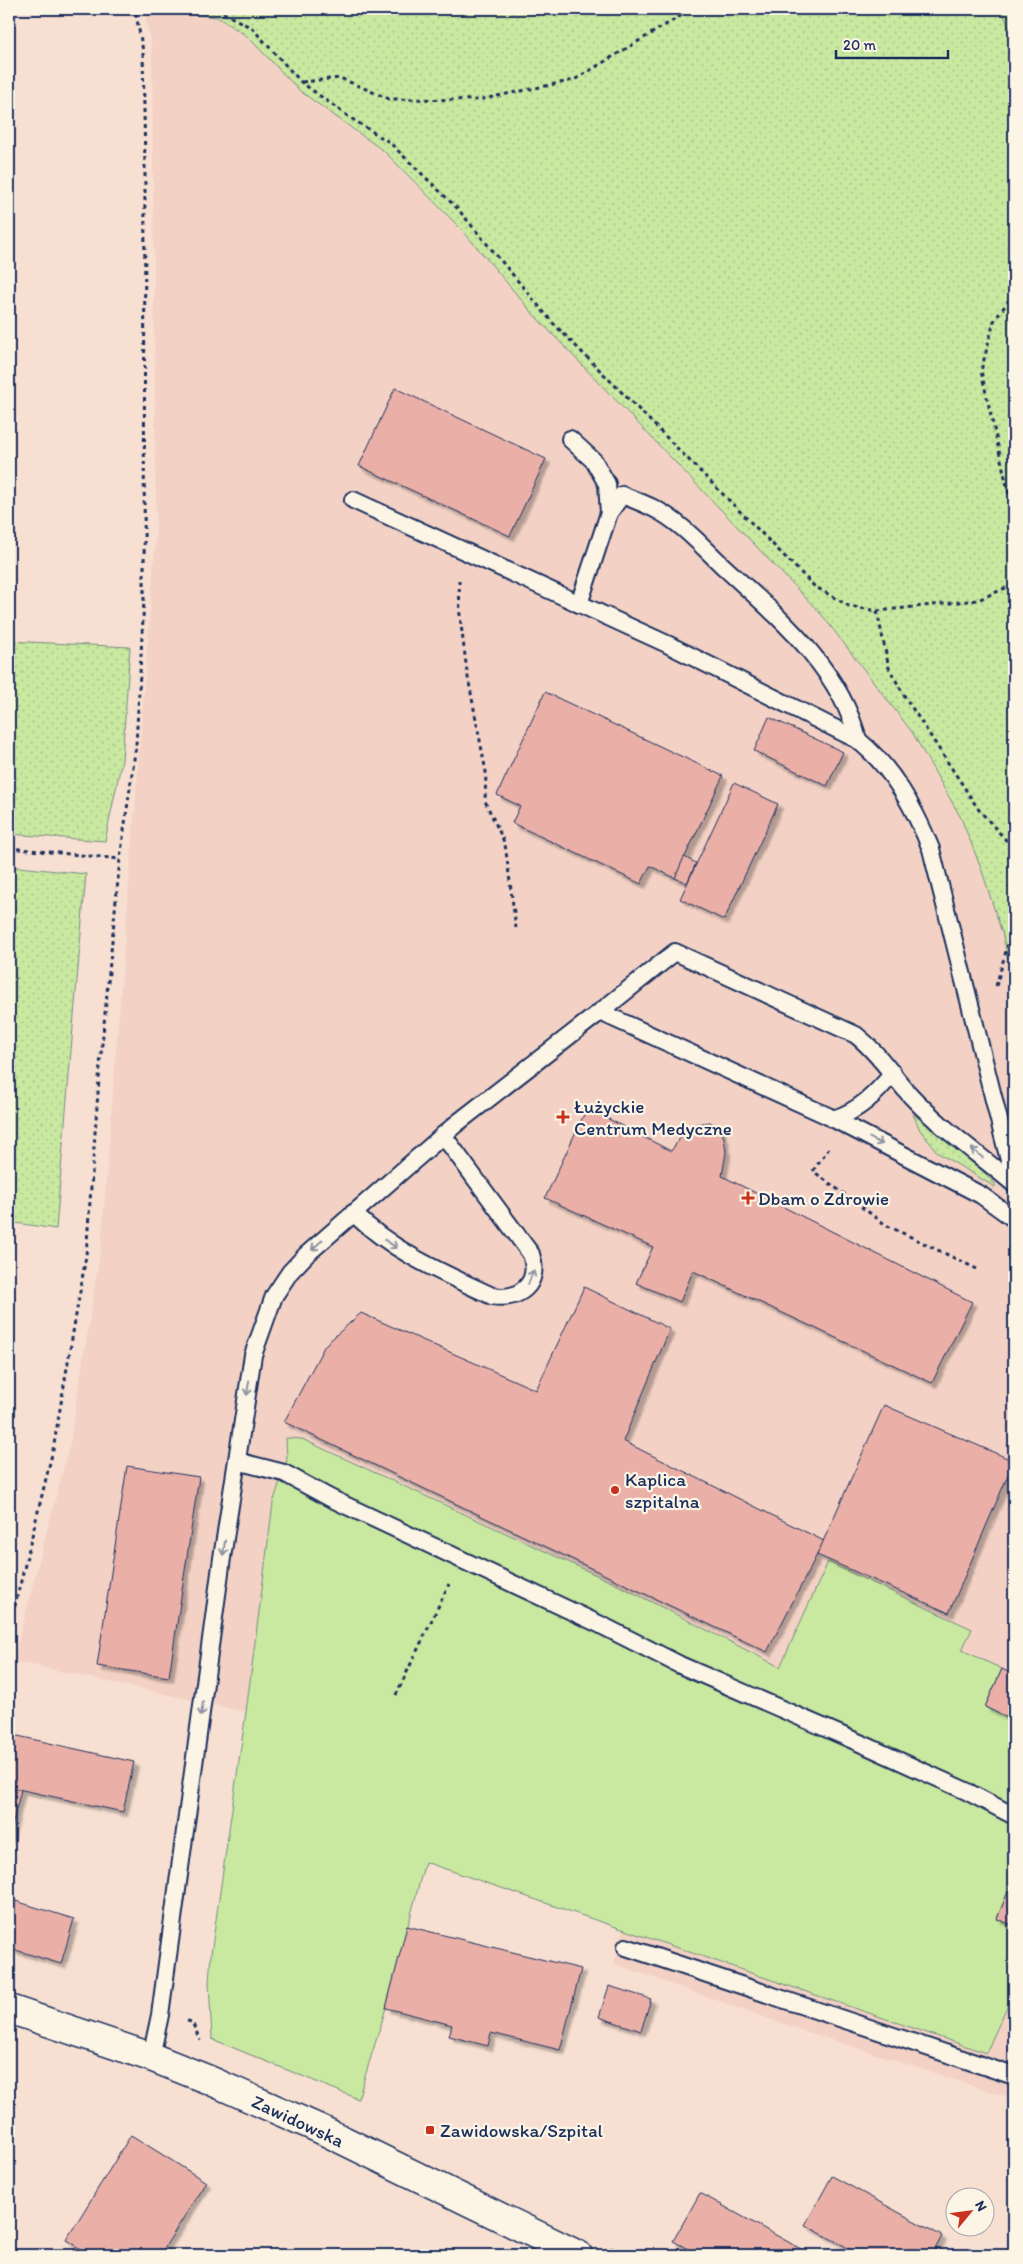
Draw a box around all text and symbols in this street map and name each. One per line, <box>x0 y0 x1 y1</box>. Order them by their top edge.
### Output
scale bar <box>836 28 948 60</box>
text: 20 m <box>843 36 877 54</box>
place label: Łużyckie Centrum Medyczne <box>574 1095 732 1140</box>
marker: Łużyckie Centrum Medyczne <box>556 1110 570 1124</box>
one-way arrow <box>868 1137 883 1146</box>
one-way arrow <box>971 1148 984 1159</box>
place label: Dbam o Zdrowie <box>758 1187 889 1210</box>
marker: Dbam o Zdrowie <box>742 1192 754 1204</box>
one-way arrow <box>310 1239 323 1251</box>
one-way arrow <box>383 1240 397 1250</box>
one-way arrow <box>527 1270 536 1285</box>
one-way arrow <box>243 1379 253 1395</box>
place label: Kaplica szpitalna <box>625 1468 700 1513</box>
marker: Kaplica szpitalna <box>609 1484 621 1496</box>
one-way arrow <box>219 1540 229 1556</box>
one-way arrow <box>197 1701 207 1717</box>
street label: Zawidowska <box>248 2090 348 2152</box>
place label: Zawidowska/Szpital <box>440 2119 604 2142</box>
marker: Zawidowska/Szpital <box>424 2124 436 2136</box>
north arrow <box>946 2186 996 2236</box>
text: N <box>971 2198 991 2214</box>

